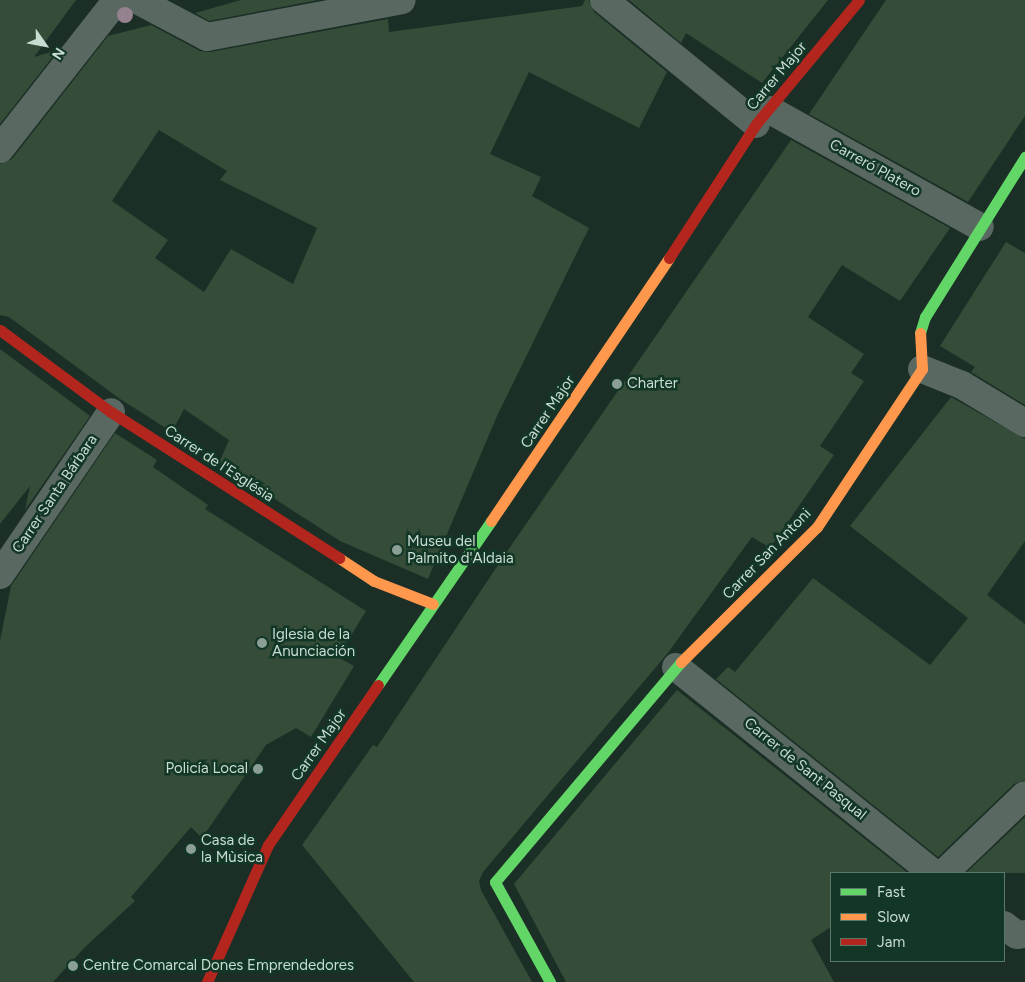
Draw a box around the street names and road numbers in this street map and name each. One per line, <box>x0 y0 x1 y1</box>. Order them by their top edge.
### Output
street label: Carrer Major <box>743 38 811 114</box>
street label: Carreró Platero <box>826 136 924 200</box>
street label: Carrer Major <box>517 372 579 452</box>
street label: Carrer de l'Església <box>161 422 277 506</box>
street label: Carrer Santa Bárbara <box>9 431 101 557</box>
street label: Carrer San Antoni <box>719 505 815 603</box>
street label: Carrer Major <box>288 706 350 784</box>
street label: Carrer de Sant Pasqual <box>740 714 870 824</box>

